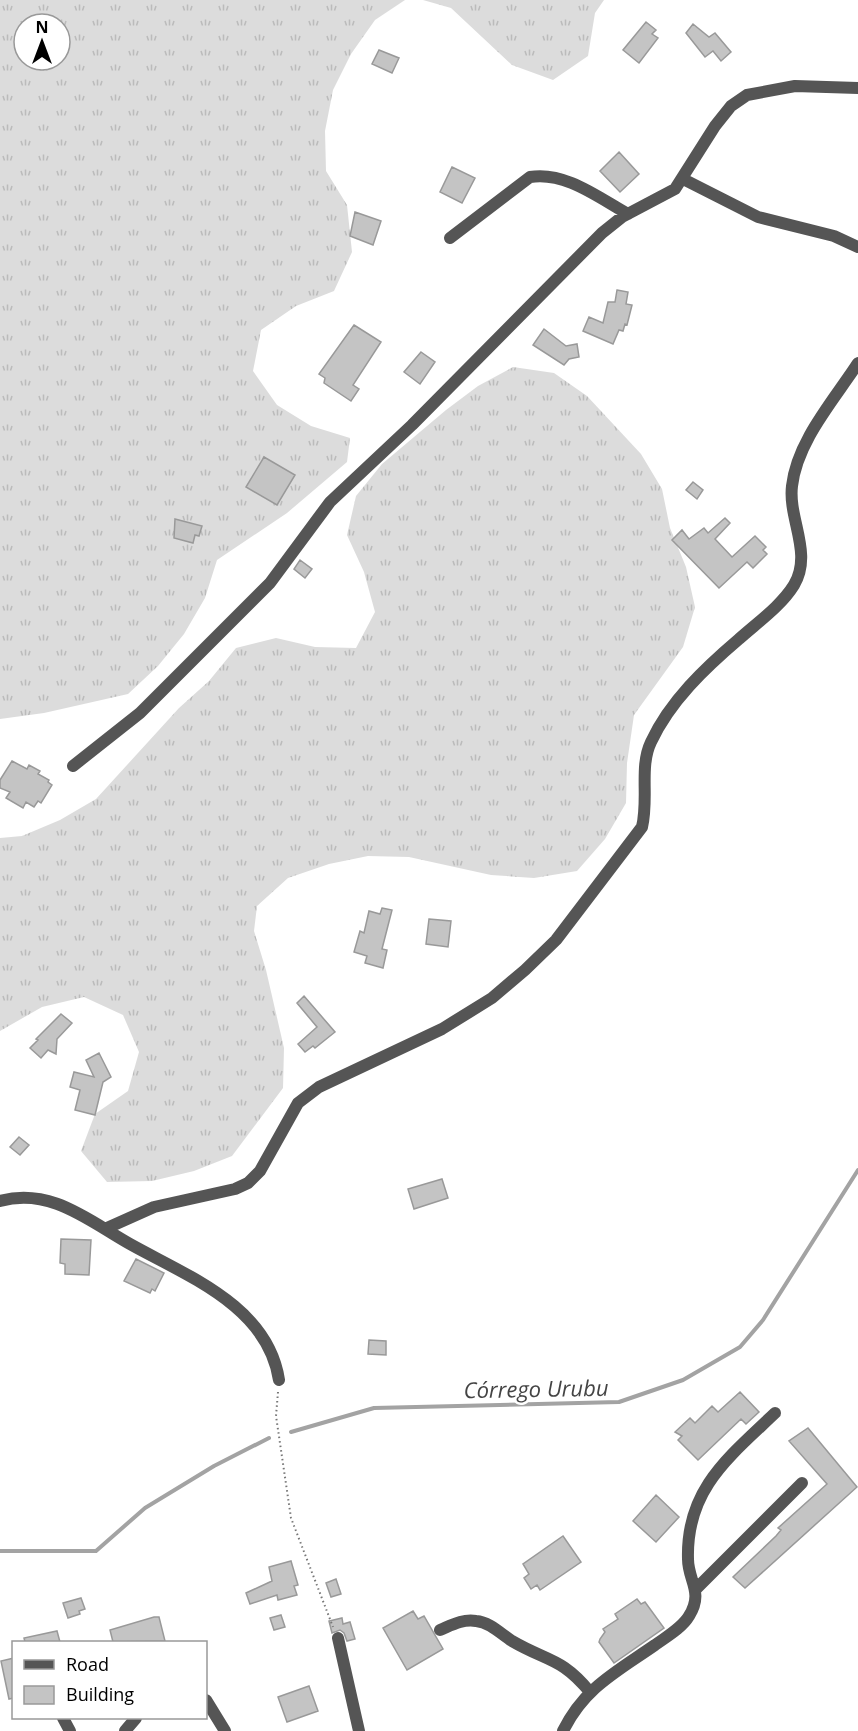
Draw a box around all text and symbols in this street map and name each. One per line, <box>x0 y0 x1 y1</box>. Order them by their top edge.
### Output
north arrow <box>12 12 72 72</box>
text: N <box>35 16 49 38</box>
water label: Córrego Urubu <box>463 1372 609 1404</box>
legend <box>12 1641 207 1719</box>
text: Road <box>66 1652 109 1676</box>
text: Building <box>66 1682 134 1706</box>

